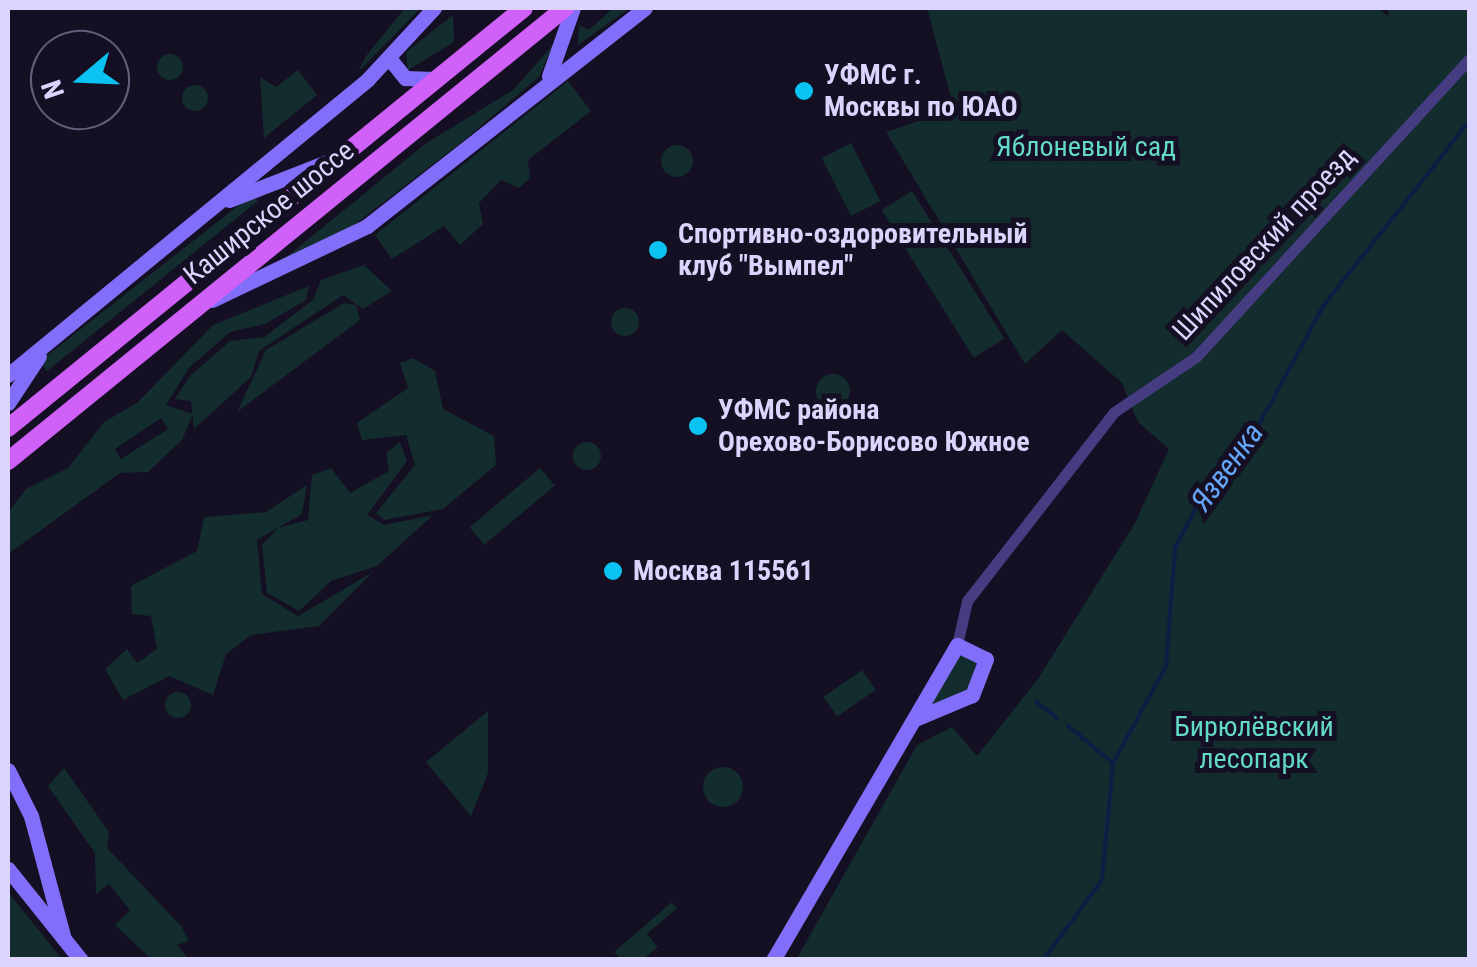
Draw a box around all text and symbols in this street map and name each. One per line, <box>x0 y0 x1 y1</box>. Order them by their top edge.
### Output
north arrow <box>30 30 130 130</box>
place label: УФМС г. Москвы по ЮАО <box>824 58 1018 124</box>
text: N <box>35 76 71 103</box>
marker: УФМС г. Москвы по ЮАО <box>793 80 815 102</box>
park label: Яблоневый сад <box>996 130 1176 164</box>
street label: Каширское шоссе <box>177 134 361 292</box>
street label: Шипиловский проезд <box>1166 140 1362 348</box>
place label: Спортивно-оздоровительный клуб "Вымпел" <box>678 217 1027 283</box>
marker: Спортивно-оздоровительный клуб "Вымпел" <box>647 239 669 261</box>
place label: УФМС района Орехово-Борисово Южное <box>718 393 1030 459</box>
marker: УФМС района Орехово-Борисово Южное <box>687 415 709 437</box>
water label: Язвенка <box>1183 416 1271 518</box>
place label: Москва 115561 <box>633 554 814 588</box>
marker: Москва 115561 <box>602 560 624 582</box>
park label: Бирюлёвский лесопарк <box>1174 710 1334 776</box>

